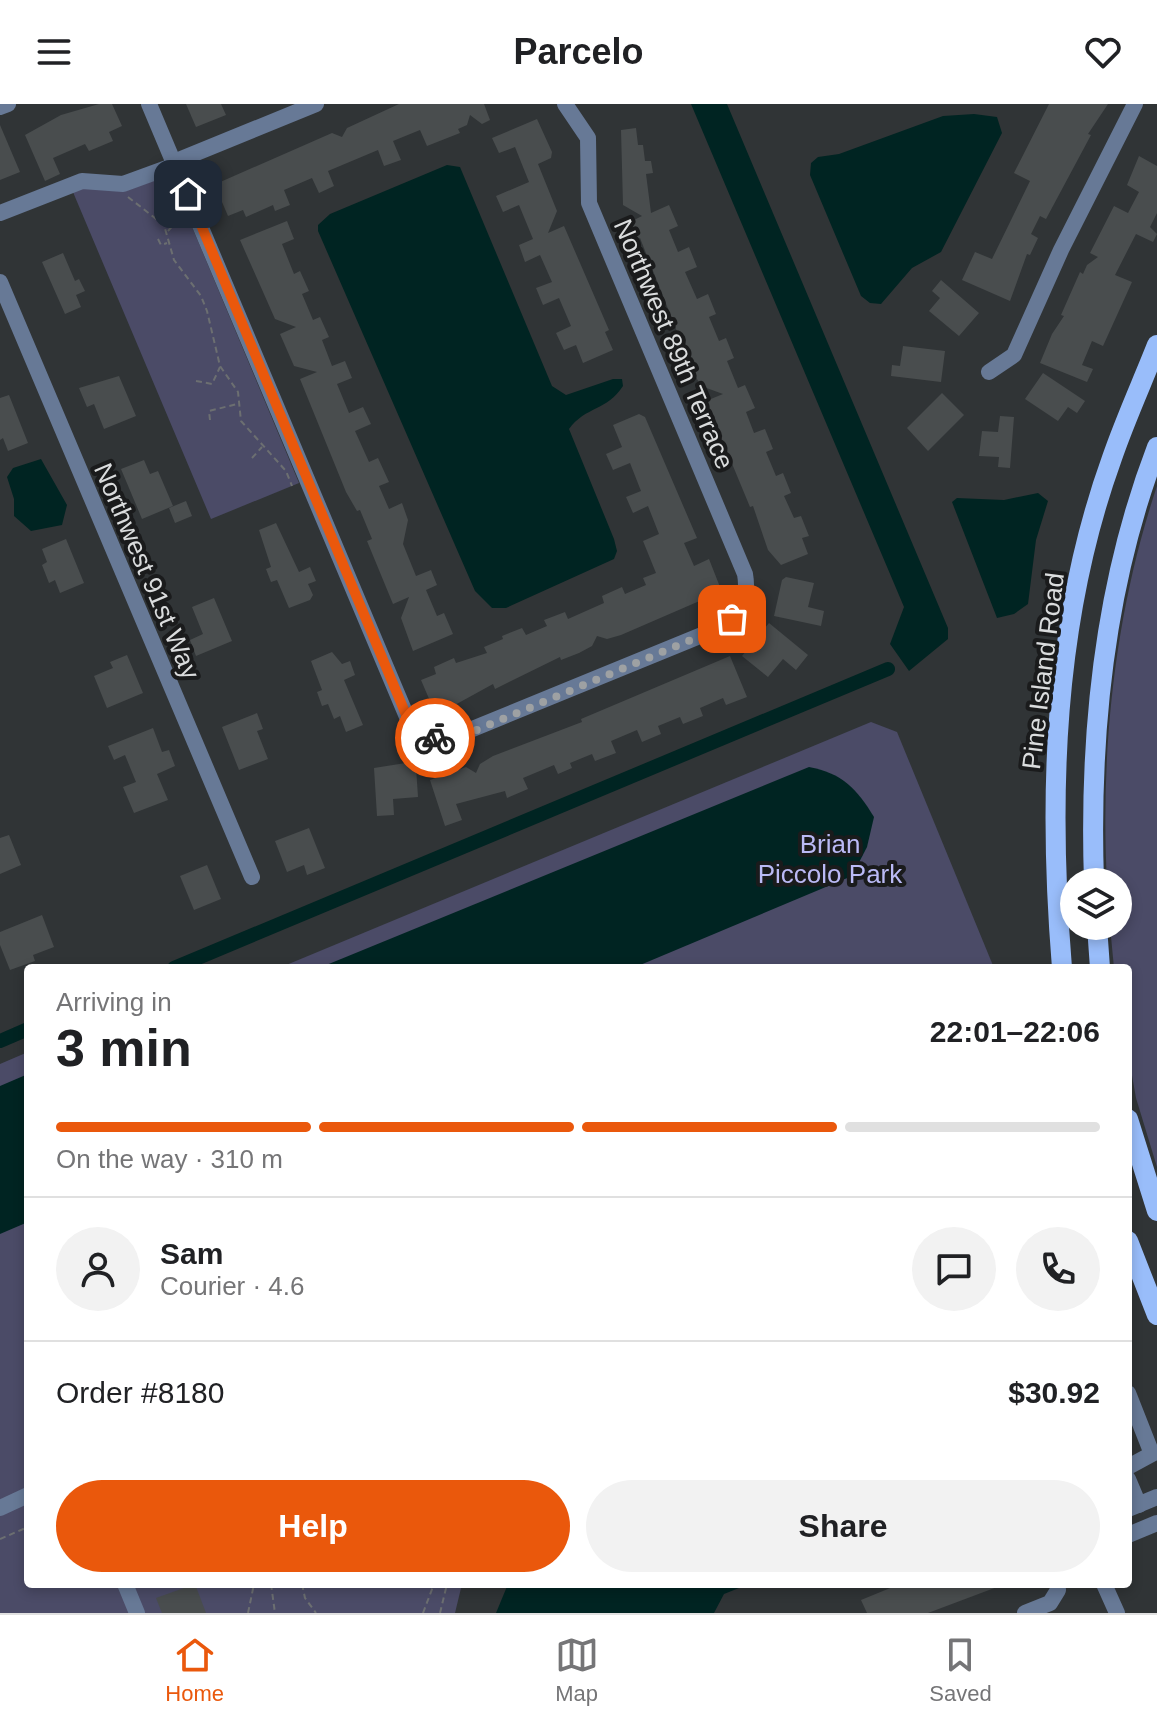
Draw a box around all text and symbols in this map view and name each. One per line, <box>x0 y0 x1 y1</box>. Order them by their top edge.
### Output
icon: menu <box>32 30 76 74</box>
icon: heart <box>1081 30 1125 74</box>
text: Parcelo <box>513 31 644 72</box>
pin <box>154 160 222 228</box>
icon: home <box>166 172 210 216</box>
street label: Northwest 89th Terrace <box>608 215 740 473</box>
street label: Northwest 91st Way <box>88 459 206 683</box>
street label: Pine Island Road <box>1016 571 1070 771</box>
pin <box>698 585 766 653</box>
icon: bag <box>710 597 754 641</box>
courier <box>395 698 475 778</box>
icon: bike <box>413 716 457 760</box>
park label: Brian Piccolo Park <box>758 829 903 889</box>
map controls <box>1060 868 1132 940</box>
button: layers <box>1060 868 1132 940</box>
text: Arriving in <box>56 987 172 1017</box>
text: 22:01–22:06 <box>930 1015 1100 1048</box>
text: 3 min <box>56 1019 192 1077</box>
text: On the way · 310 m <box>56 1144 283 1174</box>
button: person <box>56 1227 140 1311</box>
button: chat <box>912 1227 996 1311</box>
button: phone <box>1016 1227 1100 1311</box>
text: Sam <box>160 1237 223 1270</box>
text: Courier · 4.6 <box>160 1271 305 1301</box>
text: Order #8180 <box>56 1376 224 1409</box>
text: $30.92 <box>1008 1376 1100 1409</box>
button: Help <box>56 1480 570 1572</box>
button: Share <box>586 1480 1100 1572</box>
tab: Home <box>165 1633 224 1707</box>
tab: Map <box>555 1633 599 1707</box>
tab: Saved <box>929 1633 992 1707</box>

